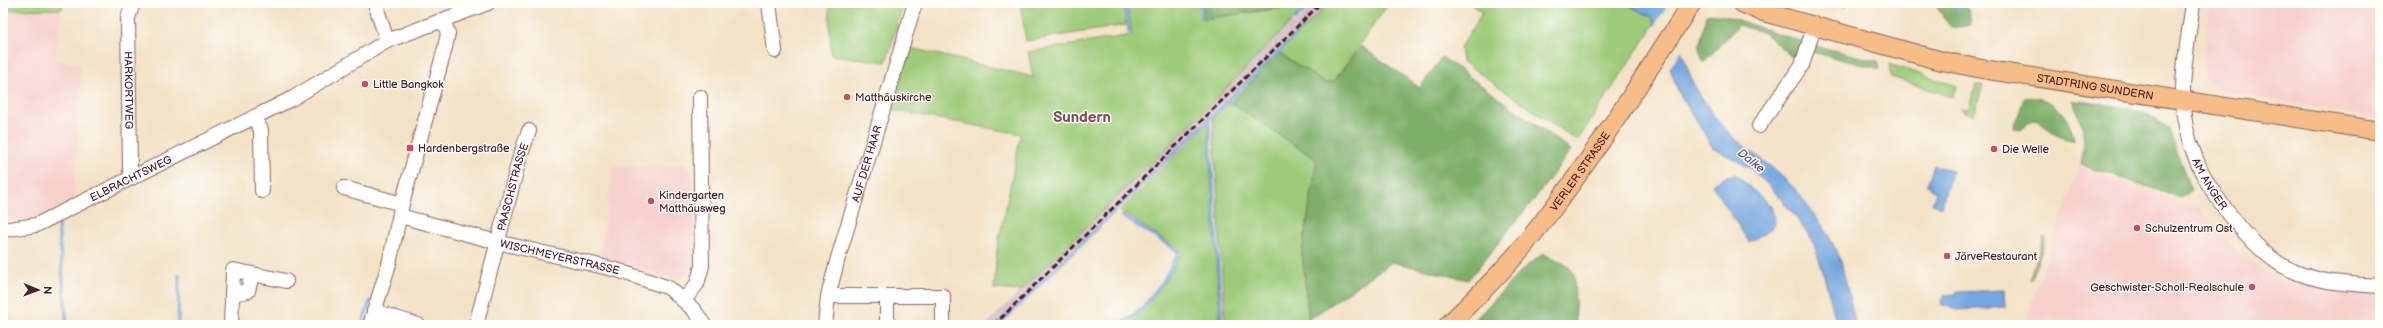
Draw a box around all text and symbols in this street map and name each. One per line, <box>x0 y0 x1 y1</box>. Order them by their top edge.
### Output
street label: HARKORTWEG <box>122 51 136 129</box>
street label: STADTRING SUNDERN <box>2036 71 2155 102</box>
place label: Little Bangkok <box>373 78 444 91</box>
marker: Little Bangkok <box>360 79 370 89</box>
place label: Matthäuskirche <box>855 91 932 104</box>
marker: Matthäuskirche <box>842 92 852 102</box>
district label: Sundern <box>1053 108 1111 127</box>
street label: AUF DER HAAR <box>849 124 884 204</box>
street label: VERLER STRASSE <box>1547 129 1612 213</box>
street label: PAASCHSTRASSE <box>494 141 531 232</box>
place label: Hardenbergstraße <box>418 142 510 155</box>
marker: Hardenbergstraße <box>405 143 415 153</box>
place label: Die Welle <box>2002 143 2049 156</box>
marker: Die Welle <box>1989 144 1999 154</box>
water label: Dalke <box>1734 145 1768 177</box>
street label: ELBRACHTSWEG <box>88 152 174 204</box>
street label: AM ANGER <box>2190 156 2230 212</box>
place label: Kindergarten Matthäusweg <box>659 189 725 215</box>
marker: Kindergarten Matthäusweg <box>646 196 656 206</box>
place label: Schulzentrum Ost <box>2145 222 2233 235</box>
marker: Schulzentrum Ost <box>2132 223 2142 233</box>
street label: WISCHMEYERSTRASSE <box>499 236 621 277</box>
place label: JärveRestaurant <box>1955 250 2038 263</box>
marker: JärveRestaurant <box>1942 251 1952 261</box>
north arrow <box>18 270 58 310</box>
place label: Geschwister-Scholl-Realschule <box>2090 281 2244 294</box>
marker: Geschwister-Scholl-Realschule <box>2247 282 2257 292</box>
text: N <box>41 286 54 294</box>

